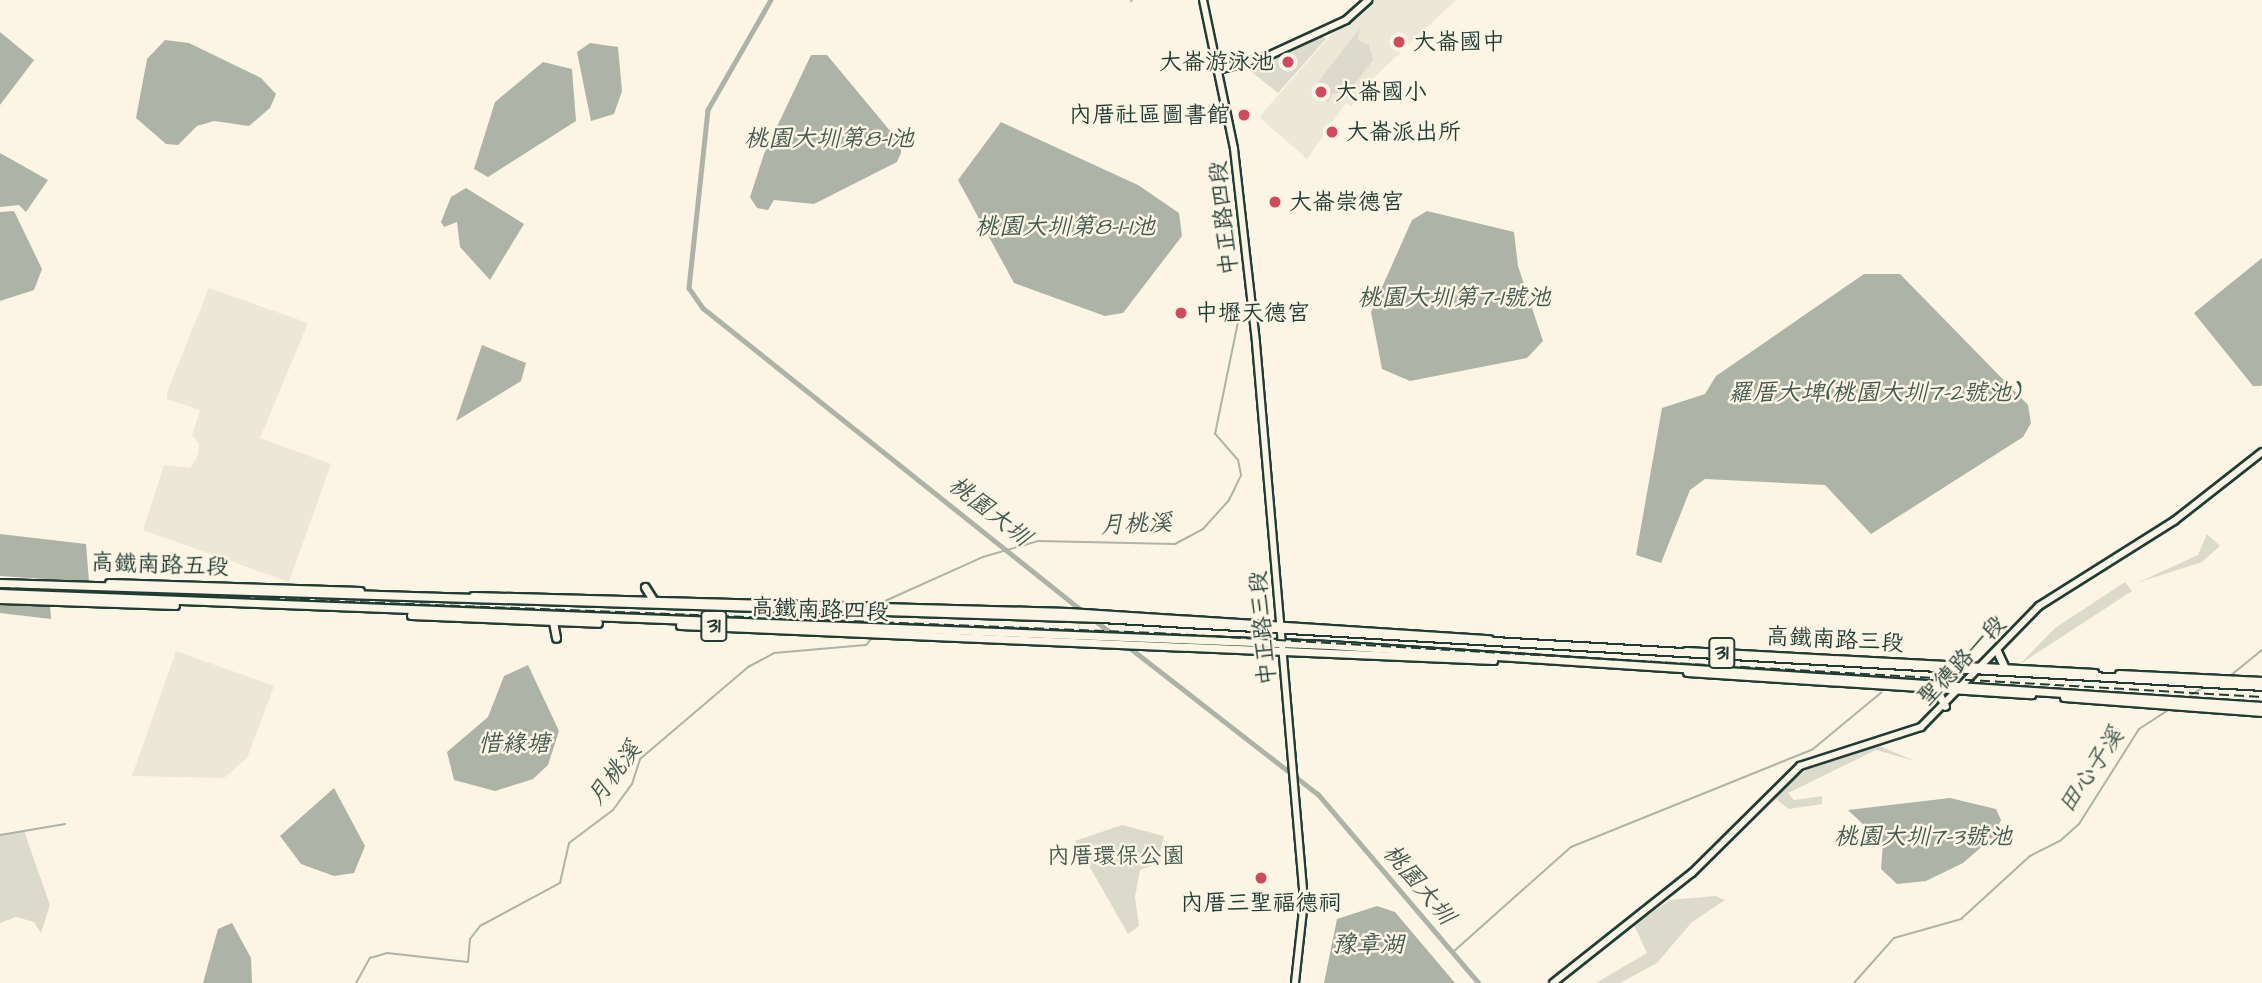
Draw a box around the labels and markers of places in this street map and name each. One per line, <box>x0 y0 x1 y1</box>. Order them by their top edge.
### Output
place label: 大崙國中 <box>1413 28 1505 56</box>
marker: 大崙國中 <box>1391 34 1407 50</box>
place label: 大崙游泳池 <box>1159 48 1274 76</box>
marker: 大崙游泳池 <box>1280 54 1296 70</box>
place label: 大崙國小 <box>1335 78 1427 106</box>
marker: 大崙國小 <box>1313 84 1329 100</box>
place label: 內厝社區圖書館 <box>1069 101 1230 129</box>
marker: 內厝社區圖書館 <box>1236 107 1252 123</box>
place label: 大崙派出所 <box>1346 118 1461 146</box>
marker: 大崙派出所 <box>1324 124 1340 140</box>
place label: 大崙崇德宮 <box>1289 188 1404 216</box>
marker: 大崙崇德宮 <box>1267 194 1283 210</box>
place label: 中壢天德宮 <box>1195 299 1310 327</box>
marker: 中壢天德宮 <box>1173 305 1189 321</box>
marker: 內厝三聖福德祠 <box>1253 870 1269 886</box>
place label: 內厝三聖福德祠 <box>1181 889 1341 917</box>

